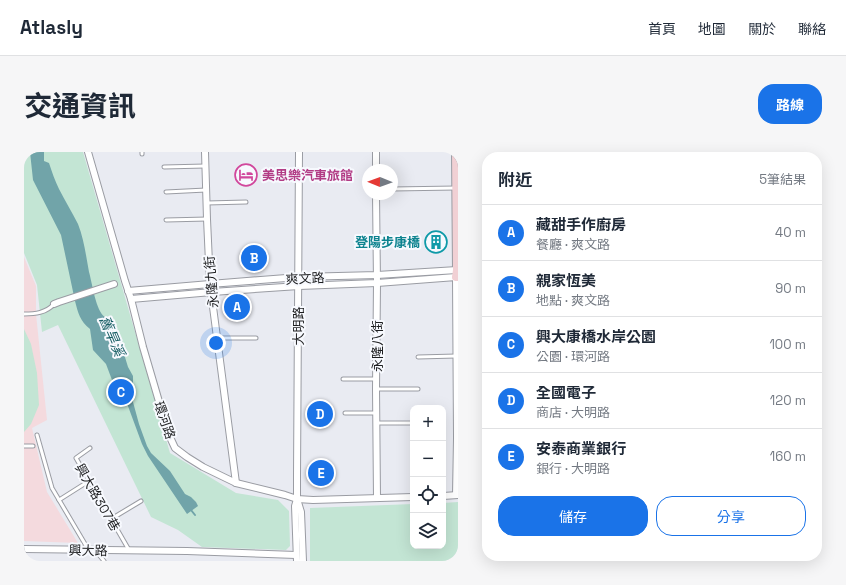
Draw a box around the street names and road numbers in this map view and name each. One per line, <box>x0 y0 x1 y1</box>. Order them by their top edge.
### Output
street label: 永隆九街 <box>201 255 222 309</box>
street label: 爽文路 <box>285 269 325 288</box>
street label: 大明路 <box>290 306 307 346</box>
street label: 永隆八街 <box>369 320 386 372</box>
street label: 環河路 <box>150 399 179 441</box>
street label: 興大路307巷 <box>71 460 124 534</box>
street label: 興大路 <box>68 542 108 559</box>

